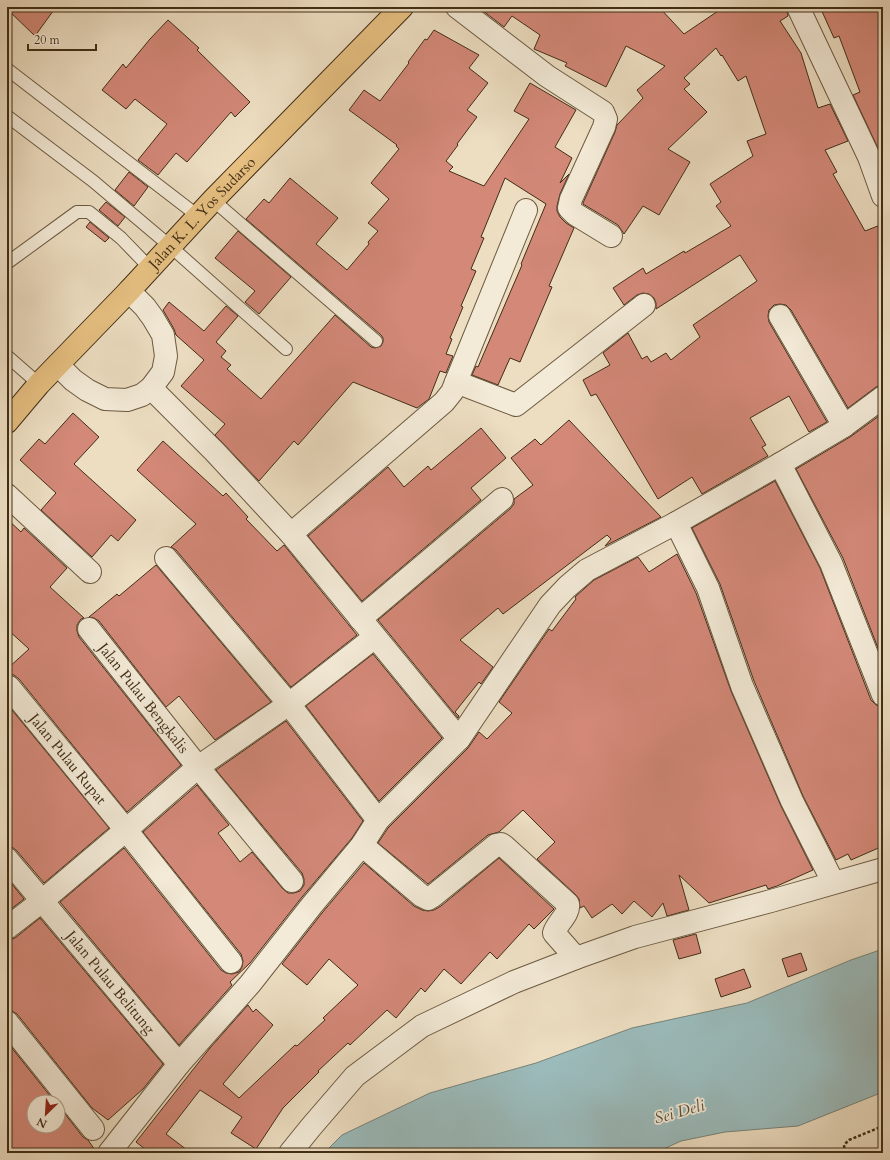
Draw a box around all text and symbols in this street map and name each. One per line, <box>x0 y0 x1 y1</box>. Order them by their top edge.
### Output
scale bar <box>28 26 96 52</box>
text: 20 m <box>34 32 61 48</box>
street label: Jalan K. L. Yos Sudarso <box>143 152 260 275</box>
street label: Jalan Pulau Bengkalis <box>92 637 193 757</box>
street label: Jalan Pulau Rupat <box>23 708 111 809</box>
street label: Jalan Pulau Belitung <box>60 925 160 1039</box>
north arrow <box>26 1094 66 1134</box>
water label: Sei Deli <box>652 1094 708 1130</box>
text: N <box>34 1114 49 1131</box>

